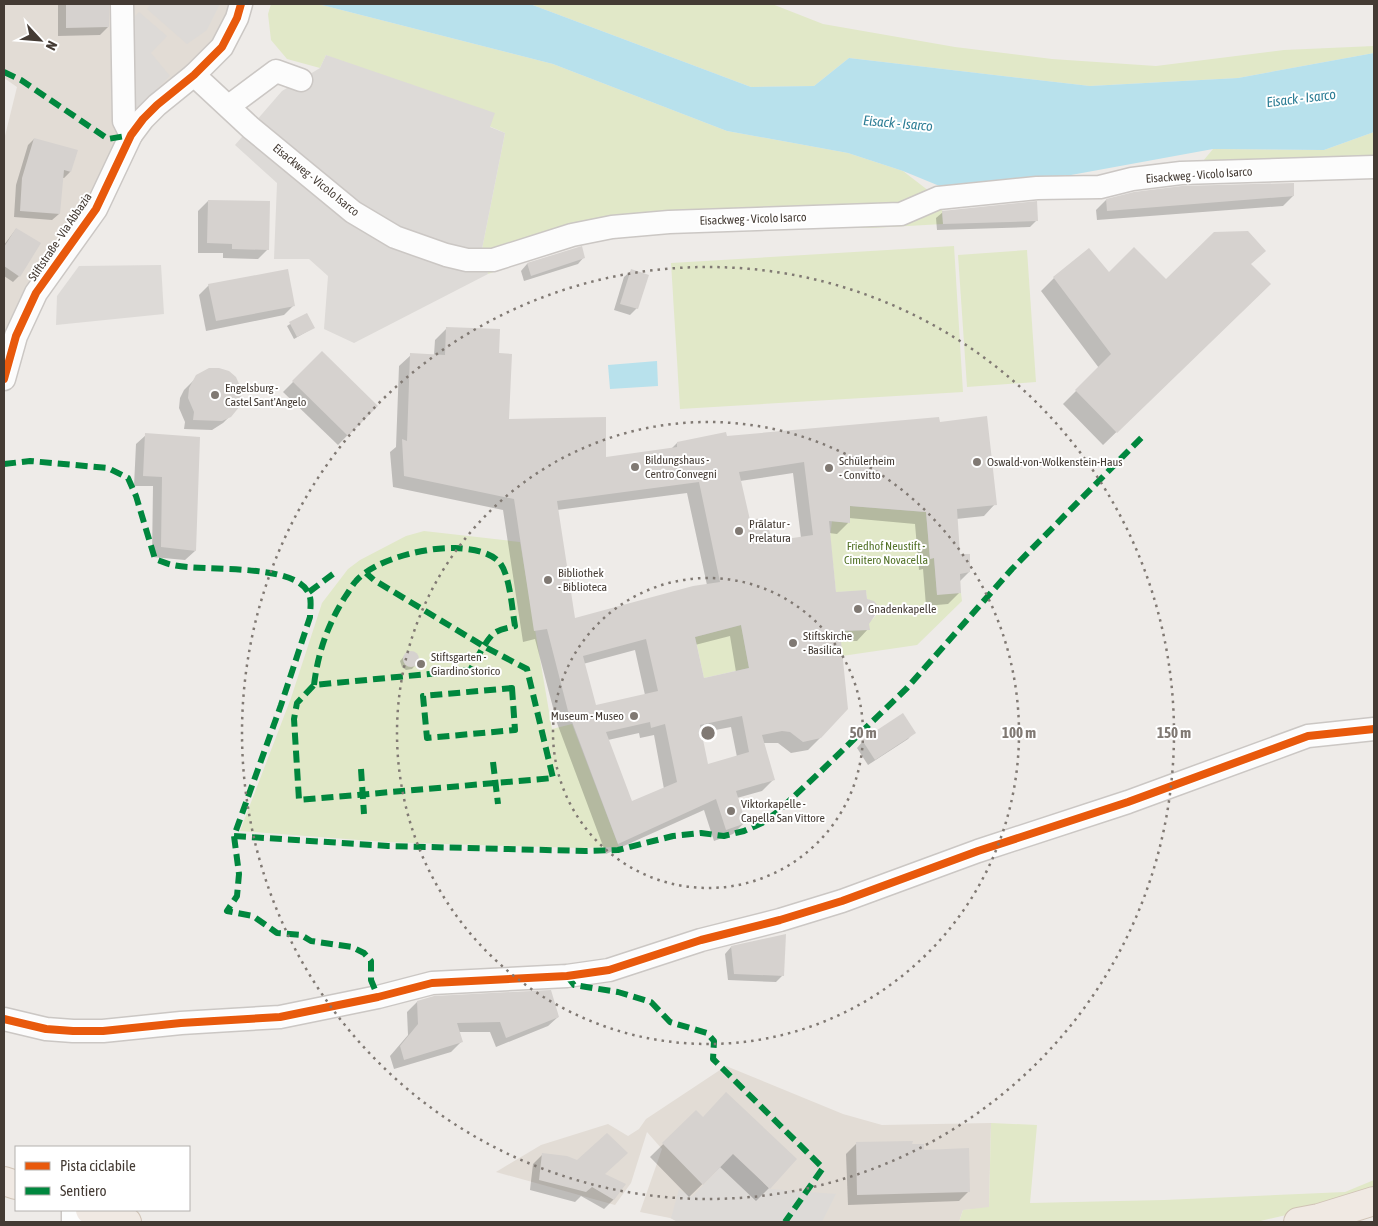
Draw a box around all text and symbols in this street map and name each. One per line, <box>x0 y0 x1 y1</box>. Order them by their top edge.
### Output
north arrow <box>15 15 65 65</box>
text: N <box>43 38 61 53</box>
water label: Eisack - Isarco <box>1265 86 1337 110</box>
water label: Eisack - Isarco <box>863 112 934 134</box>
street label: Eisackweg - Vicolo Isarco <box>270 141 362 219</box>
street label: Eisackweg - Vicolo Isarco <box>1145 164 1253 186</box>
street label: Stiftstraße - Via Abbazia <box>25 190 95 284</box>
street label: Eisackweg - Vicolo Isarco <box>699 210 807 228</box>
place label: Engelsburg - Castel Sant'Angelo <box>225 381 307 409</box>
marker: Engelsburg - Castel Sant'Angelo <box>209 389 221 401</box>
place label: Bildungshaus - Centro Convegni <box>645 453 717 481</box>
place label: Schülerheim - Convitto <box>839 454 895 482</box>
place label: Oswald-von-Wolkenstein-Haus <box>987 455 1123 469</box>
marker: Oswald-von-Wolkenstein-Haus <box>971 456 983 468</box>
marker: Bildungshaus - Centro Convegni <box>629 461 641 473</box>
marker: Schülerheim - Convitto <box>823 462 835 474</box>
place label: Prälatur - Prelatura <box>749 517 791 545</box>
marker: Prälatur - Prelatura <box>733 525 745 537</box>
park label: Friedhof Neustift - Cimitero Novacella <box>844 539 928 567</box>
place label: Bibliothek - Biblioteca <box>558 566 607 594</box>
marker: Bibliothek - Biblioteca <box>542 574 554 586</box>
place label: Gnadenkapelle <box>868 602 936 616</box>
marker: Gnadenkapelle <box>852 603 864 615</box>
place label: Stiftskirche - Basilica <box>803 629 852 657</box>
marker: Stiftskirche - Basilica <box>787 637 799 649</box>
place label: Stiftsgarten - Giardino storico <box>431 650 501 678</box>
marker: Stiftsgarten - Giardino storico <box>415 658 427 670</box>
place label: Museum - Museo <box>551 709 624 723</box>
marker: Museum - Museo <box>628 710 640 722</box>
centre of rings <box>699 724 717 742</box>
text: 50 m <box>850 724 877 741</box>
text: 100 m <box>1002 724 1036 741</box>
text: 150 m <box>1157 724 1191 741</box>
place label: Viktorkapelle - Capella San Vittore <box>741 797 825 825</box>
marker: Viktorkapelle - Capella San Vittore <box>725 805 737 817</box>
legend <box>15 1146 190 1211</box>
text: Pista ciclabile <box>60 1157 136 1174</box>
text: Sentiero <box>60 1182 106 1199</box>

